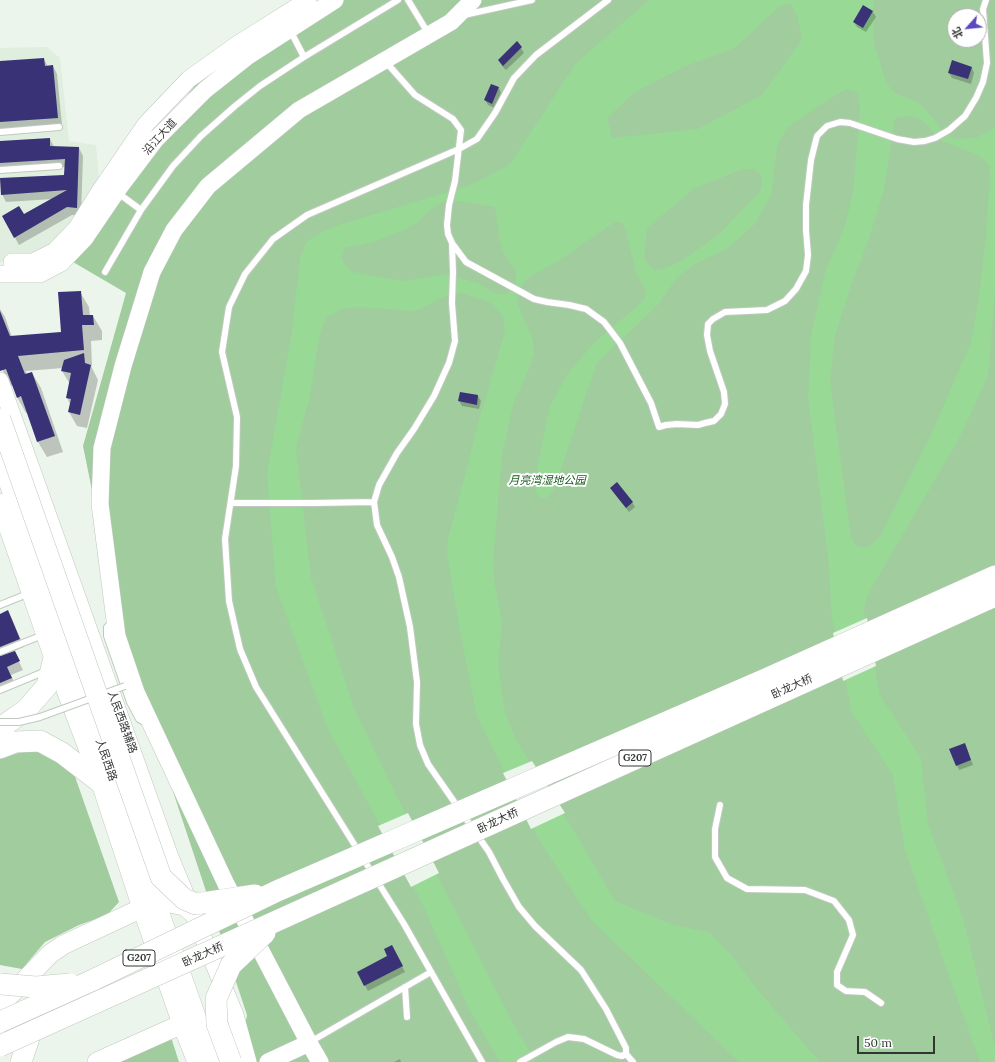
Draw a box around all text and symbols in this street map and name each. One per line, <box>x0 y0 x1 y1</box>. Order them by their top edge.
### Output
north arrow <box>947 8 987 48</box>
text: 北 <box>948 25 966 41</box>
street label: 沿江大道 <box>140 116 180 158</box>
park label: 月亮湾湿地公园 <box>509 474 585 488</box>
street label: 卧龙大桥 <box>769 672 815 702</box>
street label: 人民西路辅路 <box>105 689 139 755</box>
street label: 人民西路 <box>93 737 119 783</box>
road number: G207 <box>619 750 651 766</box>
street label: 卧龙大桥 <box>475 806 521 836</box>
street label: 卧龙大桥 <box>180 940 226 970</box>
road number: G207 <box>123 950 155 966</box>
scale bar <box>859 1028 937 1054</box>
text: 50 m <box>864 1035 892 1050</box>

